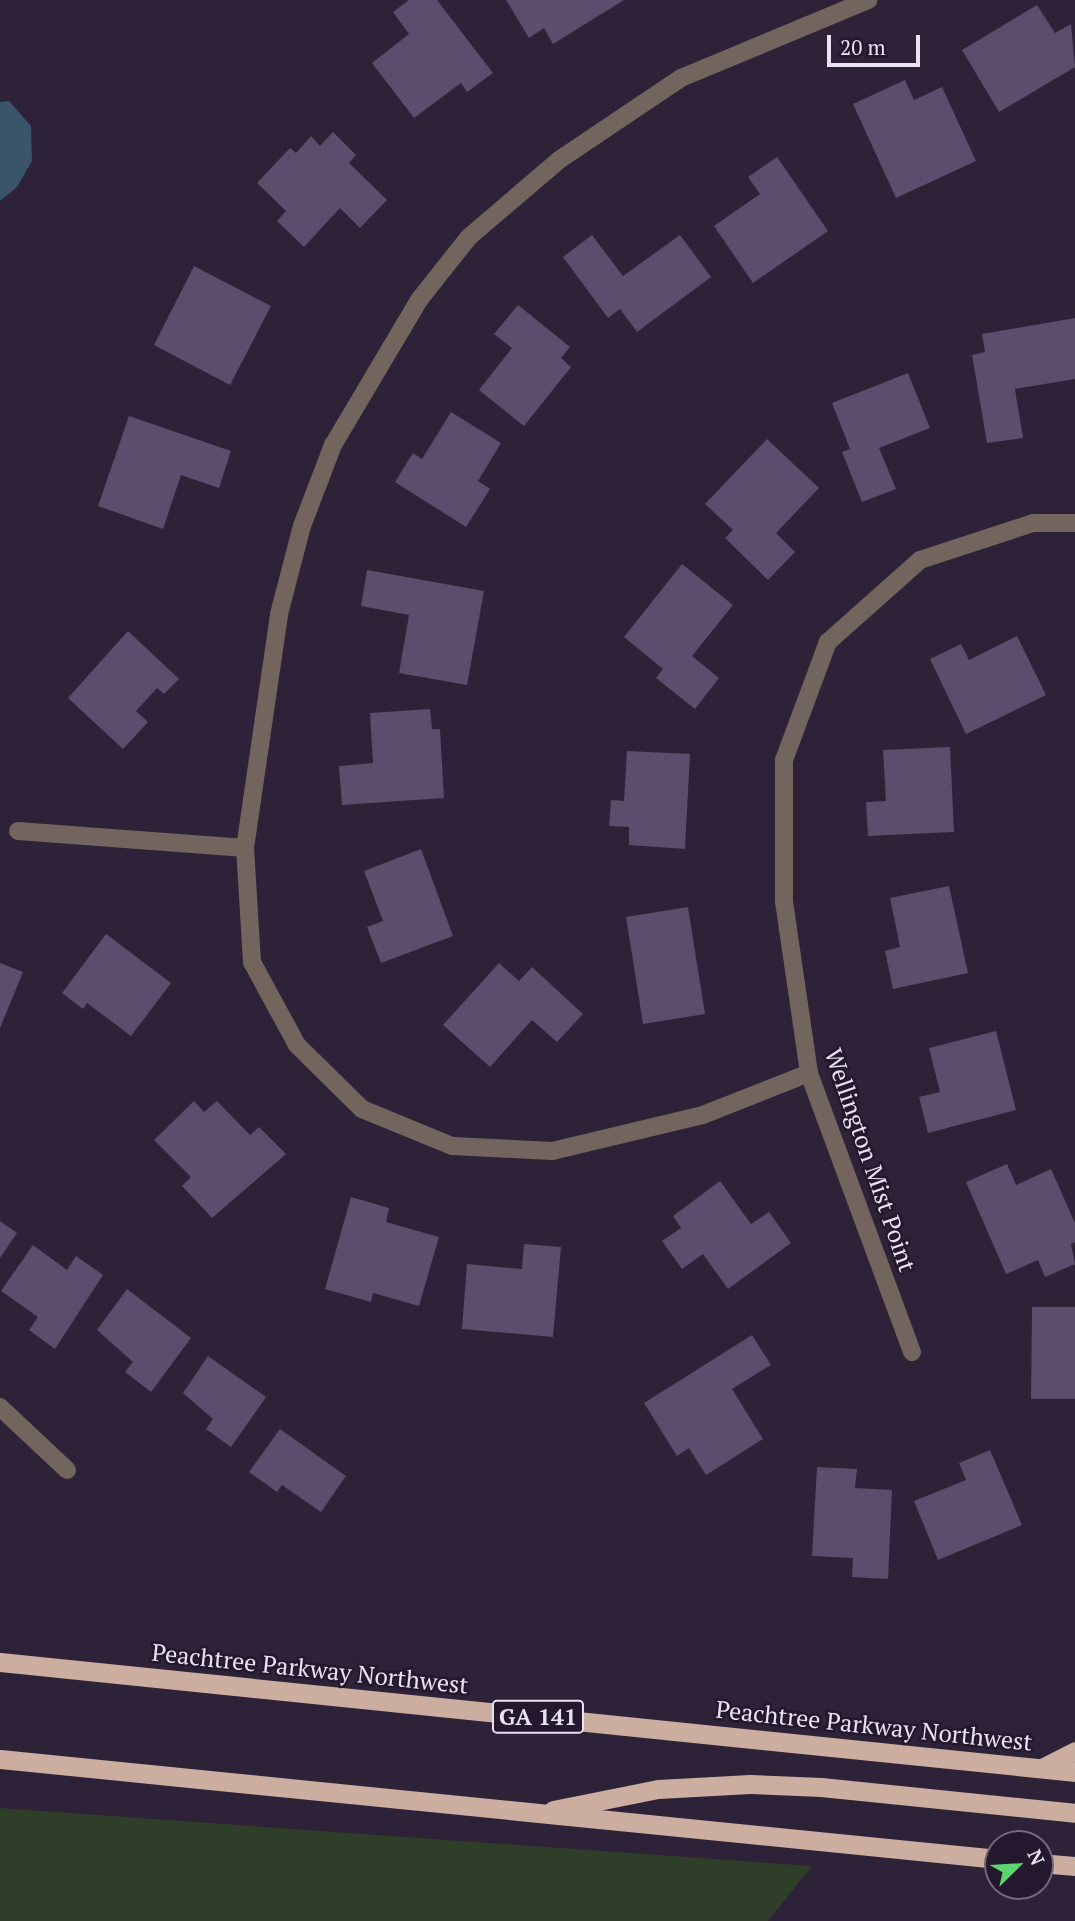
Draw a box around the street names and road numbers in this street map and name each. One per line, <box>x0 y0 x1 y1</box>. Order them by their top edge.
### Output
street label: Wellington Mist Point <box>818 1045 922 1275</box>
street label: Peachtree Parkway Northwest <box>150 1638 470 1700</box>
street label: Peachtree Parkway Northwest <box>714 1695 1034 1757</box>
road number: GA 141 <box>491 1698 585 1736</box>

